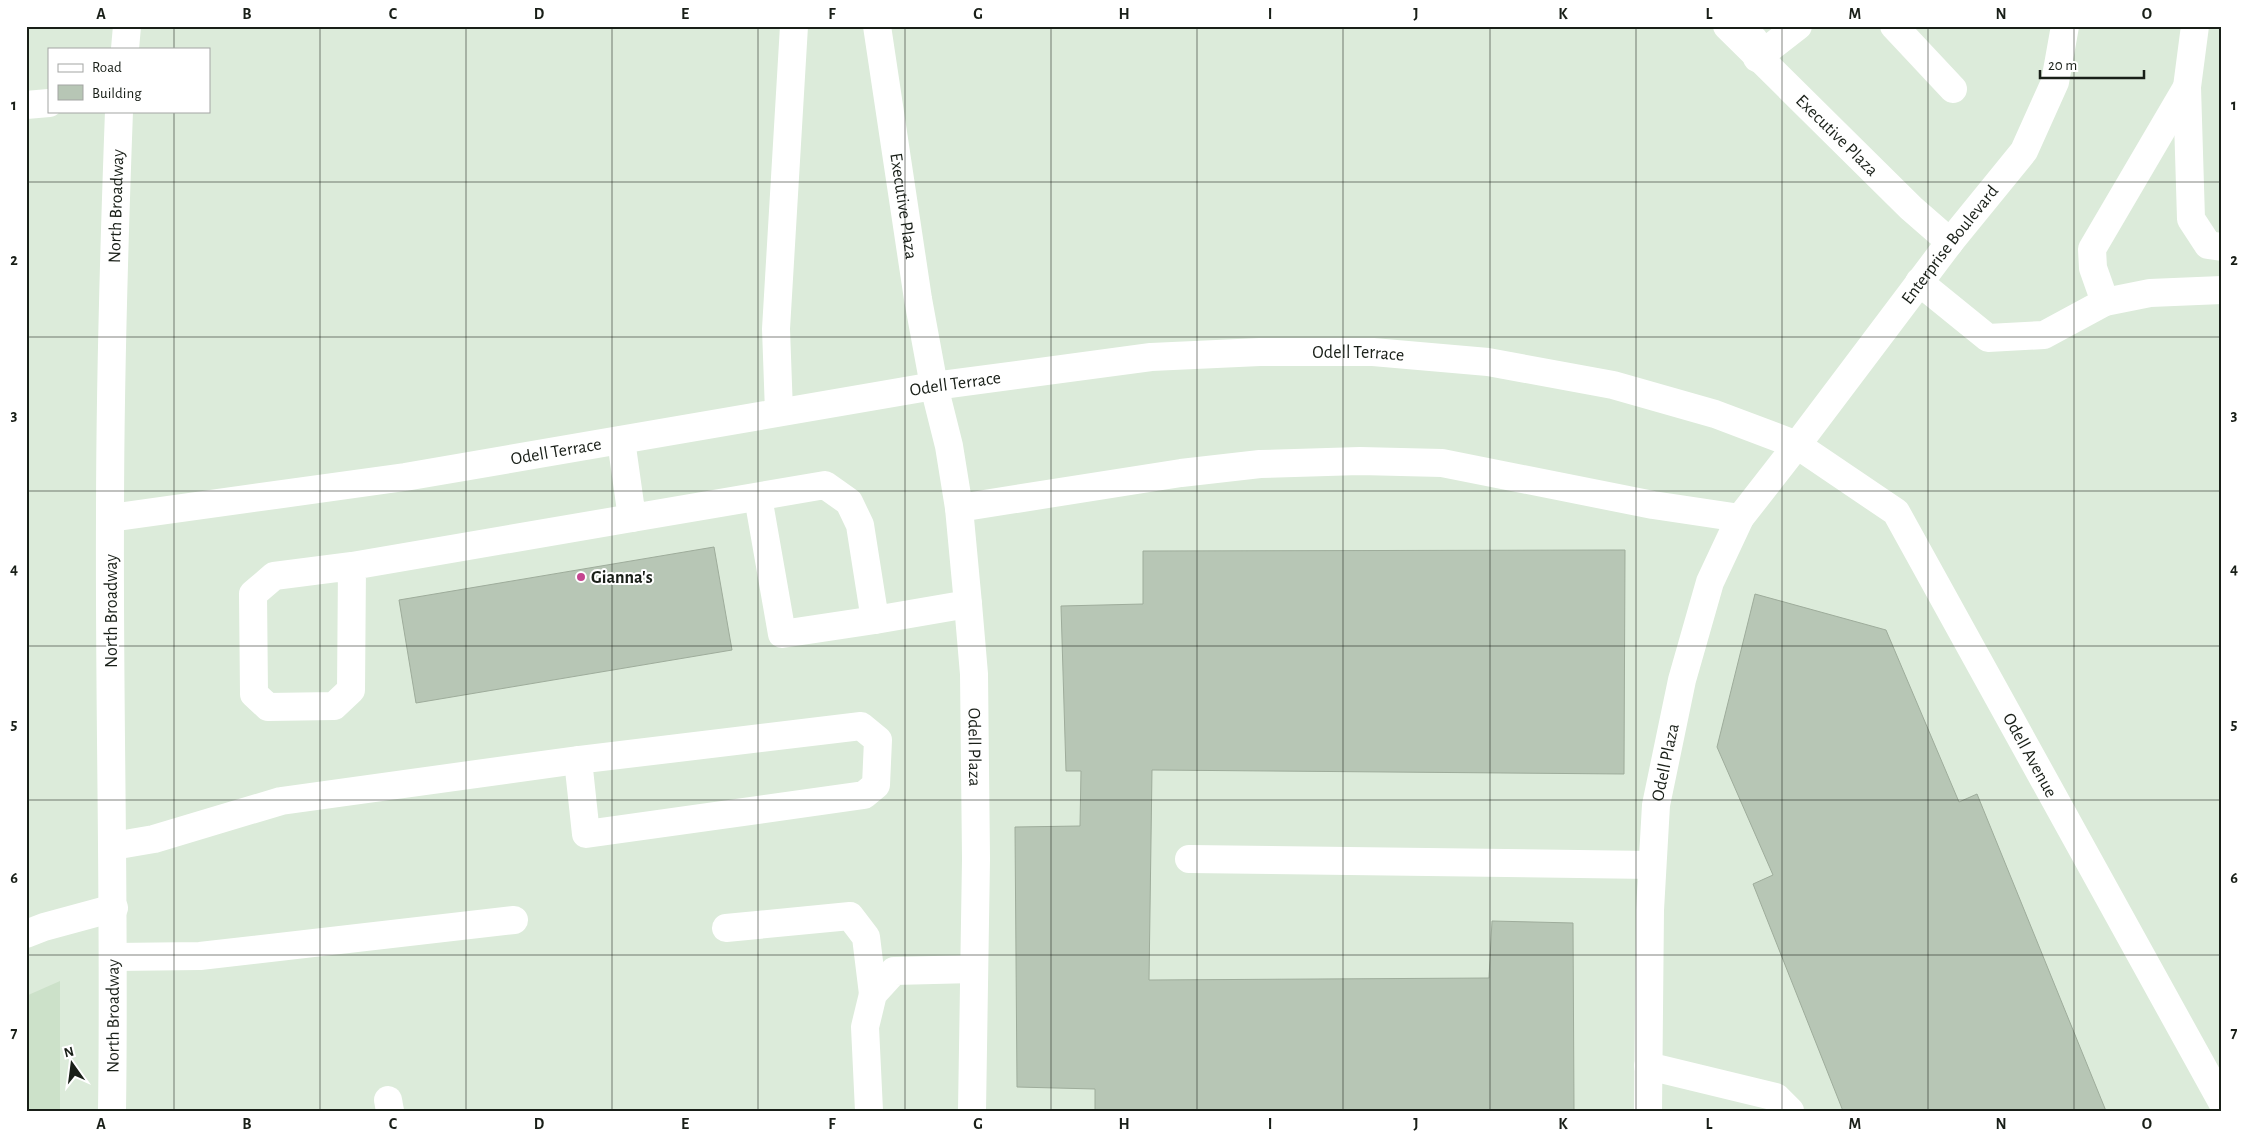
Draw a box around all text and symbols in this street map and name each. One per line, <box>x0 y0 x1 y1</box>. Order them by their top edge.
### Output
text: A <box>96 6 106 22</box>
text: B <box>242 6 252 22</box>
text: C <box>389 6 398 22</box>
text: D <box>534 6 545 22</box>
text: E <box>681 6 689 22</box>
text: F <box>828 6 836 22</box>
text: G <box>973 6 983 22</box>
text: H <box>1118 6 1130 22</box>
text: I <box>1268 6 1272 22</box>
text: J <box>1413 6 1419 22</box>
text: K <box>1558 6 1568 22</box>
text: L <box>1706 6 1713 22</box>
text: M <box>1849 6 1861 22</box>
text: N <box>1995 6 2007 22</box>
text: O <box>2142 6 2152 22</box>
legend <box>48 48 210 112</box>
scale bar <box>2040 48 2144 80</box>
text: 20 m <box>2048 58 2077 73</box>
text: Road <box>92 60 122 75</box>
text: Building <box>92 86 142 101</box>
street label: Executive Plaza <box>1792 92 1881 180</box>
text: 1 <box>11 97 17 113</box>
text: 1 <box>2231 97 2237 113</box>
street label: North Broadway <box>106 149 128 263</box>
street label: Executive Plaza <box>886 152 920 261</box>
street label: Enterprise Boulevard <box>1898 182 2002 308</box>
text: 2 <box>10 252 18 268</box>
text: 2 <box>2230 252 2238 268</box>
street label: Odell Terrace <box>1312 344 1405 365</box>
street label: Odell Terrace <box>908 369 1002 400</box>
text: 3 <box>11 407 18 423</box>
text: 3 <box>2231 407 2238 423</box>
street label: Odell Terrace <box>509 435 603 469</box>
street label: North Broadway <box>103 554 121 668</box>
text: 4 <box>10 561 18 577</box>
text: 4 <box>2230 561 2238 577</box>
place label: Gianna's <box>591 569 653 587</box>
marker: Gianna's <box>575 571 587 583</box>
street label: Odell Plaza <box>964 708 983 787</box>
street label: Odell Avenue <box>1999 710 2060 801</box>
text: 5 <box>11 716 18 732</box>
text: 5 <box>2231 716 2238 732</box>
street label: Odell Plaza <box>1649 722 1683 803</box>
text: 6 <box>10 870 18 886</box>
text: 6 <box>2230 870 2238 886</box>
street label: North Broadway <box>104 959 123 1073</box>
text: 7 <box>11 1025 18 1041</box>
text: 7 <box>2231 1025 2238 1041</box>
north arrow <box>48 1040 98 1090</box>
text: N <box>63 1044 76 1060</box>
text: A <box>96 1116 106 1132</box>
text: B <box>242 1116 252 1132</box>
text: C <box>389 1116 398 1132</box>
text: D <box>534 1116 545 1132</box>
text: E <box>681 1116 689 1132</box>
text: F <box>828 1116 836 1132</box>
text: G <box>973 1116 983 1132</box>
text: H <box>1118 1116 1130 1132</box>
text: I <box>1268 1116 1272 1132</box>
text: J <box>1413 1116 1419 1132</box>
text: K <box>1558 1116 1568 1132</box>
text: L <box>1706 1116 1713 1132</box>
text: M <box>1849 1116 1861 1132</box>
text: N <box>1995 1116 2007 1132</box>
text: O <box>2142 1116 2152 1132</box>

